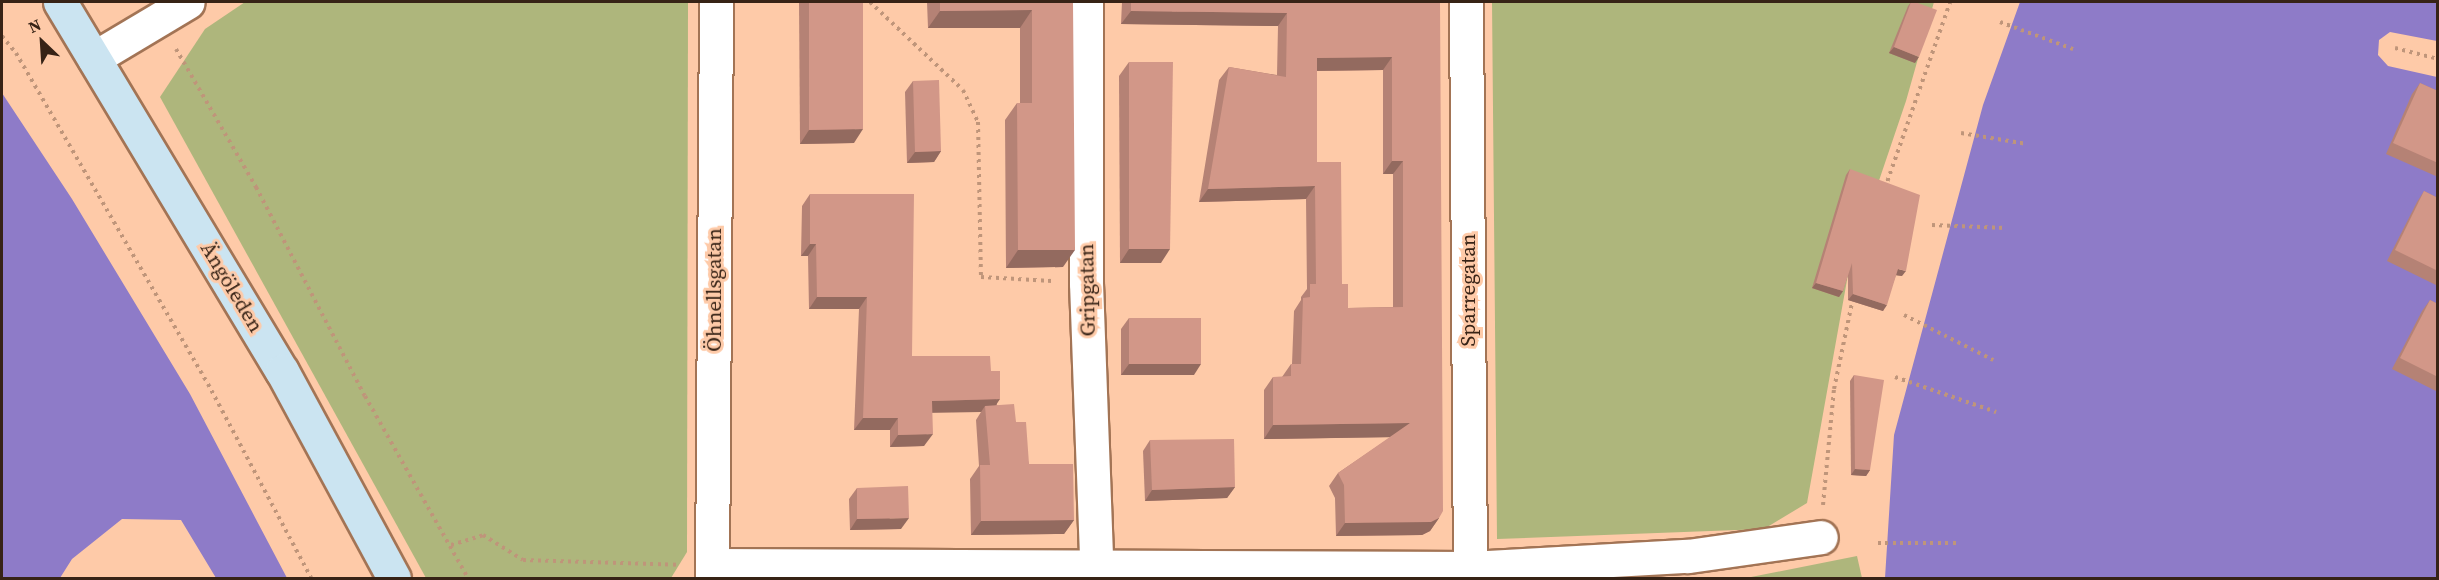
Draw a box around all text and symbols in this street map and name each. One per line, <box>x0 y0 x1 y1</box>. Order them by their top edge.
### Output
north arrow <box>12 12 72 72</box>
text: N <box>24 13 44 38</box>
street label: Öhnellsgatan <box>701 228 727 352</box>
street label: Sparregatan <box>1455 234 1481 346</box>
street label: Ängöleden <box>195 237 269 337</box>
street label: Gripgatan <box>1074 243 1100 337</box>

